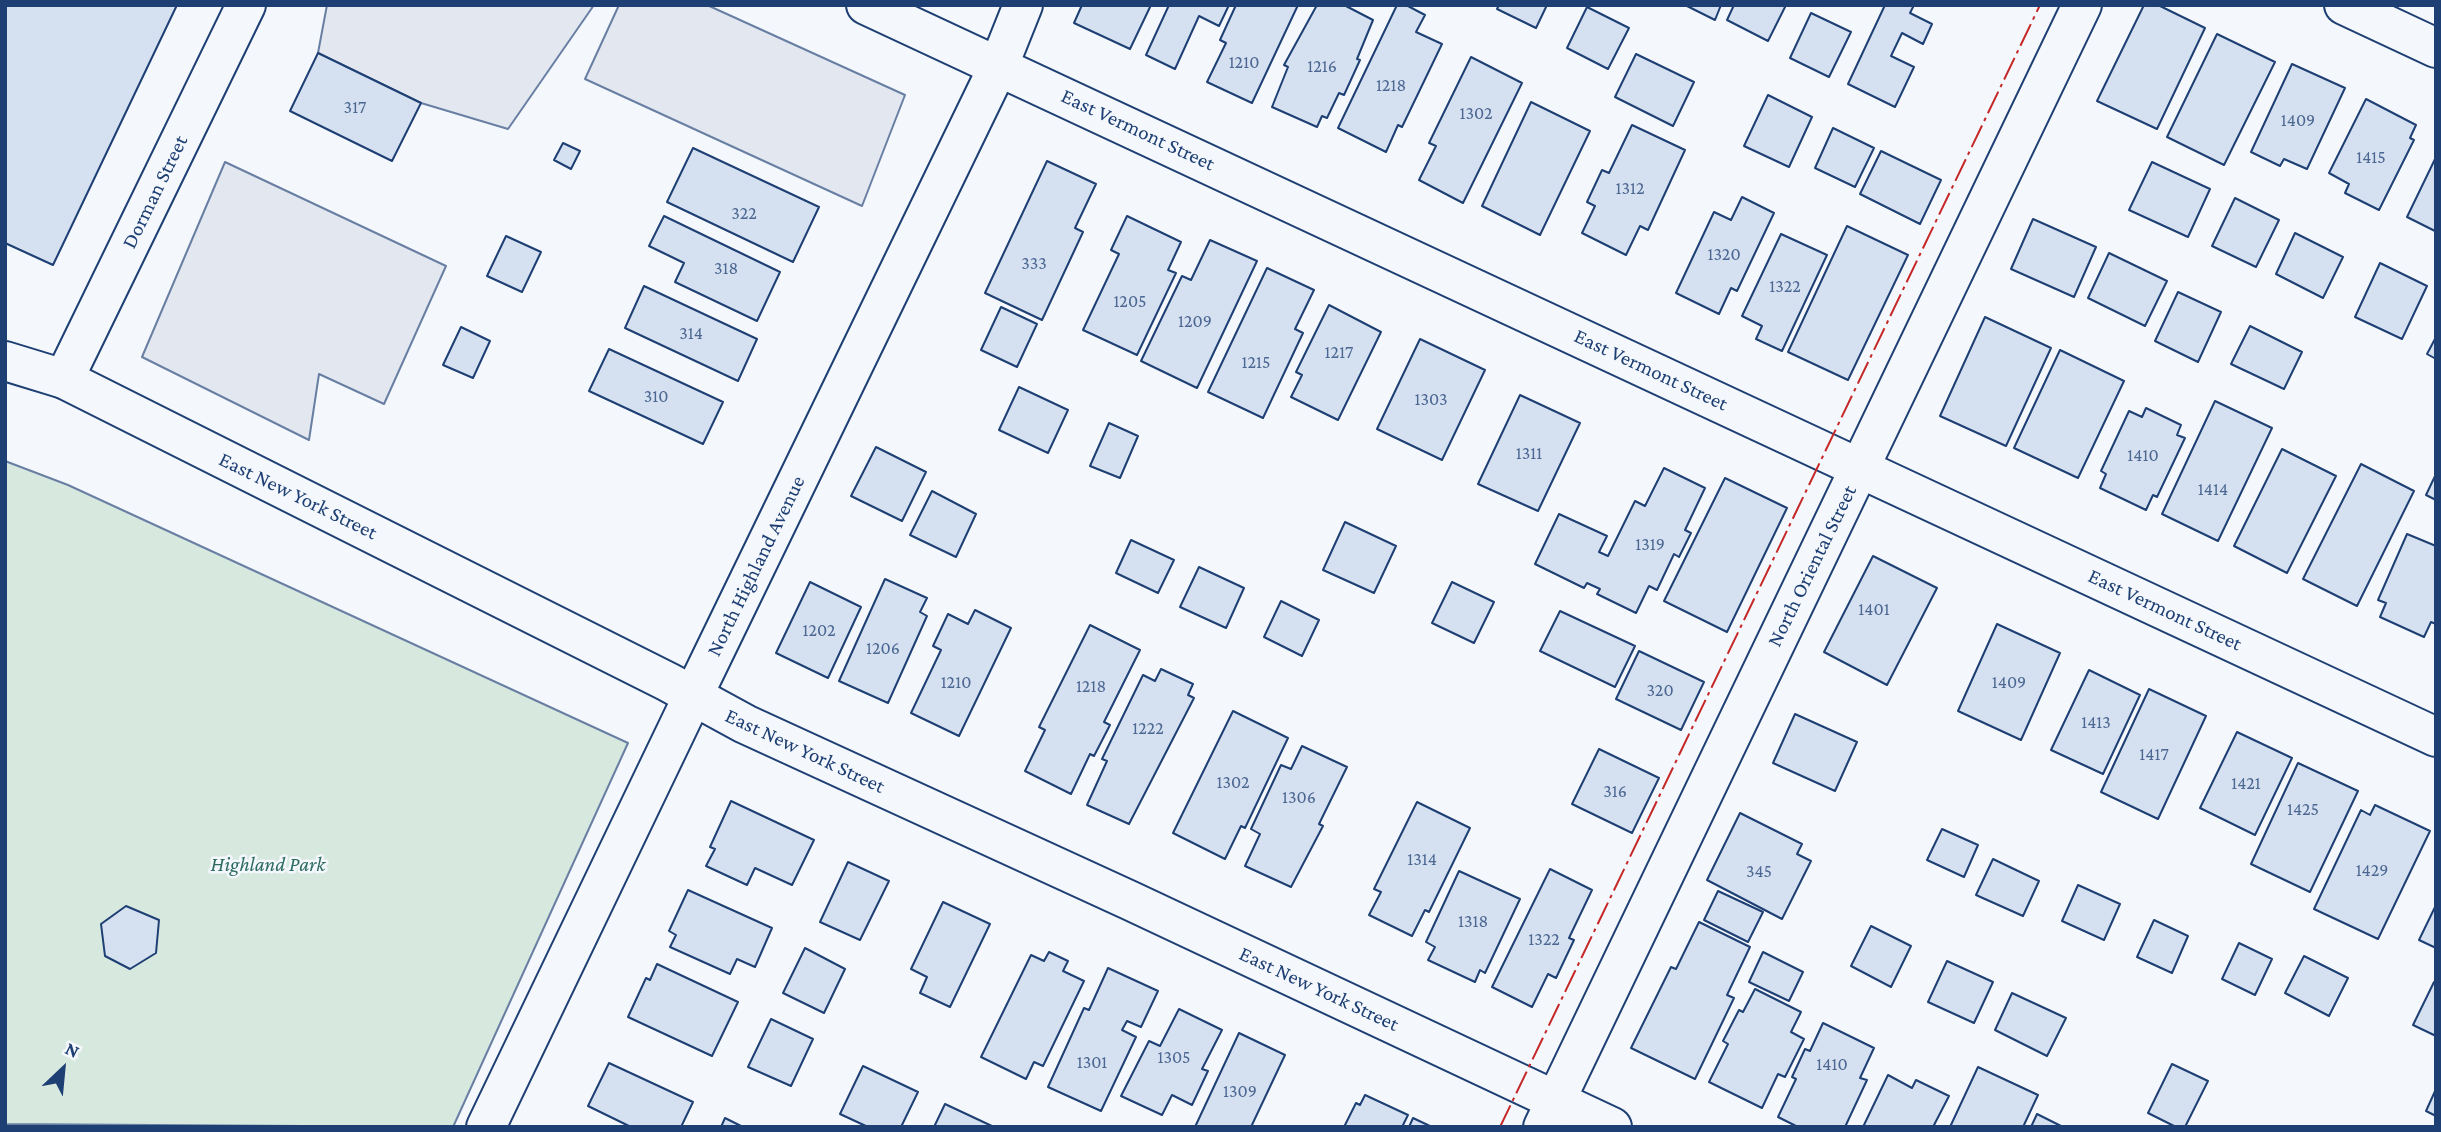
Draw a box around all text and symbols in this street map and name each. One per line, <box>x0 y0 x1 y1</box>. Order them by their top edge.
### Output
house number: 1210 <box>1229 51 1259 73</box>
house number: 1216 <box>1307 55 1337 77</box>
house number: 1218 <box>1376 74 1406 96</box>
street label: East Vermont Street <box>1057 83 1219 177</box>
house number: 317 <box>344 96 366 118</box>
house number: 1302 <box>1459 102 1493 124</box>
house number: 1409 <box>2281 109 2315 131</box>
street label: Dorman Street <box>117 131 193 253</box>
house number: 1415 <box>2356 146 2386 168</box>
house number: 1312 <box>1615 177 1645 199</box>
house number: 322 <box>731 202 757 224</box>
house number: 1320 <box>1707 243 1741 265</box>
house number: 333 <box>1021 252 1047 274</box>
house number: 318 <box>714 257 738 279</box>
house number: 1322 <box>1769 275 1801 297</box>
house number: 1205 <box>1113 290 1147 312</box>
house number: 1209 <box>1178 310 1212 332</box>
house number: 314 <box>679 322 703 344</box>
street label: East Vermont Street <box>1570 323 1732 417</box>
house number: 1217 <box>1325 341 1353 363</box>
house number: 1215 <box>1241 351 1271 373</box>
house number: 310 <box>644 385 668 407</box>
house number: 1303 <box>1414 388 1448 410</box>
house number: 1311 <box>1516 442 1542 464</box>
house number: 1410 <box>2127 444 2159 466</box>
street label: East New York Street <box>215 447 381 545</box>
street label: North Highland Avenue <box>701 472 811 660</box>
house number: 1414 <box>2198 478 2228 500</box>
street label: North Oriental Street <box>1762 481 1862 651</box>
house number: 1319 <box>1635 533 1665 555</box>
street label: East Vermont Street <box>2084 563 2246 657</box>
house number: 1401 <box>1858 598 1890 620</box>
house number: 1202 <box>802 619 836 641</box>
house number: 1206 <box>866 637 900 659</box>
house number: 1210 <box>941 671 971 693</box>
house number: 1409 <box>1992 671 2026 693</box>
house number: 1218 <box>1076 675 1106 697</box>
house number: 320 <box>1646 679 1674 701</box>
street label: East New York Street <box>721 703 889 799</box>
house number: 1413 <box>2081 711 2111 733</box>
house number: 1222 <box>1132 717 1164 739</box>
house number: 1417 <box>2139 743 2169 765</box>
house number: 1302 <box>1216 771 1250 793</box>
house number: 1421 <box>2231 772 2261 794</box>
house number: 316 <box>1603 780 1627 802</box>
house number: 1306 <box>1282 786 1316 808</box>
house number: 1425 <box>2287 798 2319 820</box>
house number: 1314 <box>1407 848 1437 870</box>
park label: Highland Park <box>211 852 325 878</box>
house number: 1429 <box>2356 859 2388 881</box>
house number: 345 <box>1746 860 1772 882</box>
house number: 1318 <box>1458 910 1488 932</box>
house number: 1322 <box>1528 928 1560 950</box>
street label: East New York Street <box>1235 941 1403 1037</box>
north arrow <box>28 1034 98 1104</box>
text: N <box>62 1037 83 1062</box>
house number: 1305 <box>1157 1046 1191 1068</box>
house number: 1301 <box>1077 1051 1107 1073</box>
house number: 1410 <box>1816 1053 1848 1075</box>
house number: 1309 <box>1223 1080 1257 1102</box>

